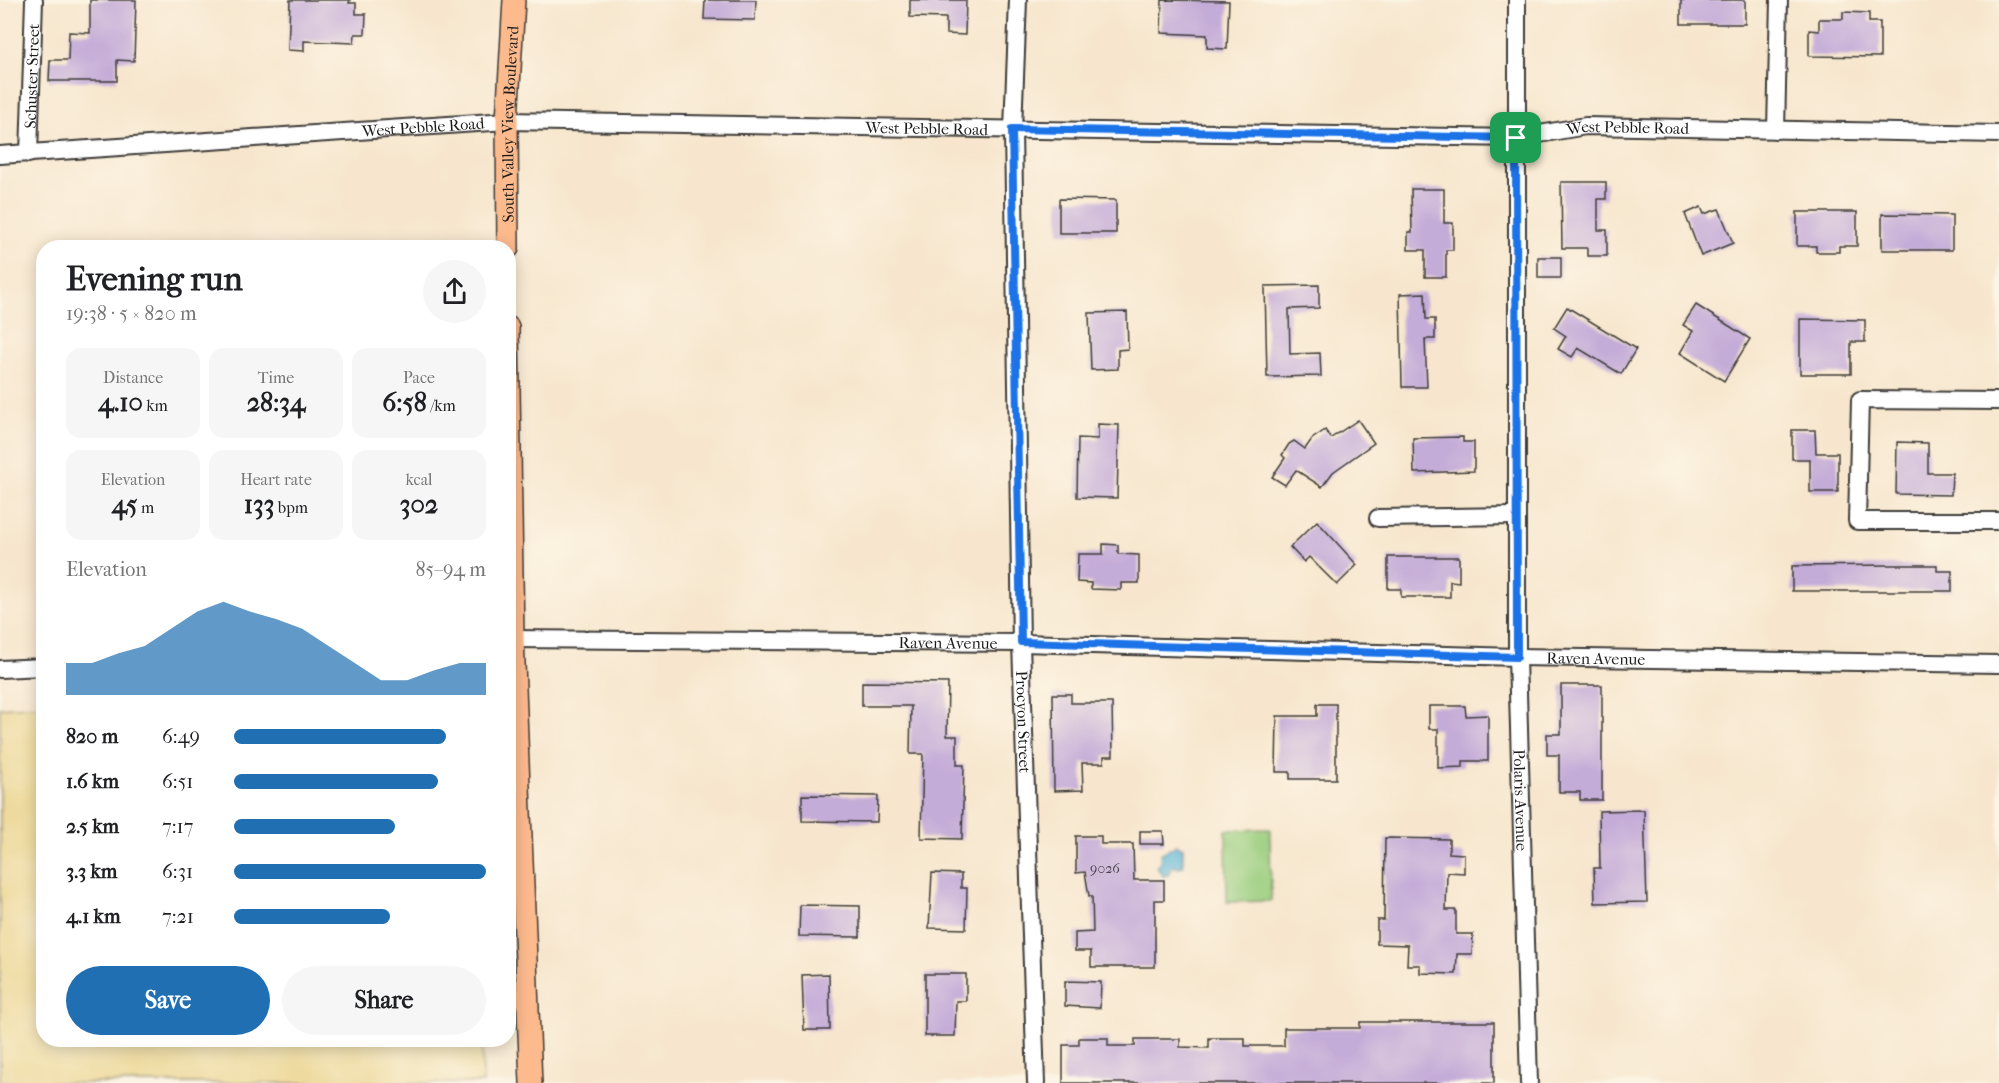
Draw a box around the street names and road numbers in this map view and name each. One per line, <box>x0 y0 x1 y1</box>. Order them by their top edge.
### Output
street label: Schuster Street <box>21 23 43 129</box>
street label: South Valley View Boulevard <box>498 25 523 223</box>
street label: West Pebble Road <box>360 114 485 141</box>
street label: West Pebble Road <box>1564 117 1690 139</box>
street label: West Pebble Road <box>864 118 989 139</box>
street label: Raven Avenue <box>898 633 998 653</box>
street label: Raven Avenue <box>1546 648 1645 669</box>
street label: Procyon Street <box>1012 670 1034 774</box>
street label: Polaris Avenue <box>1510 749 1531 851</box>

